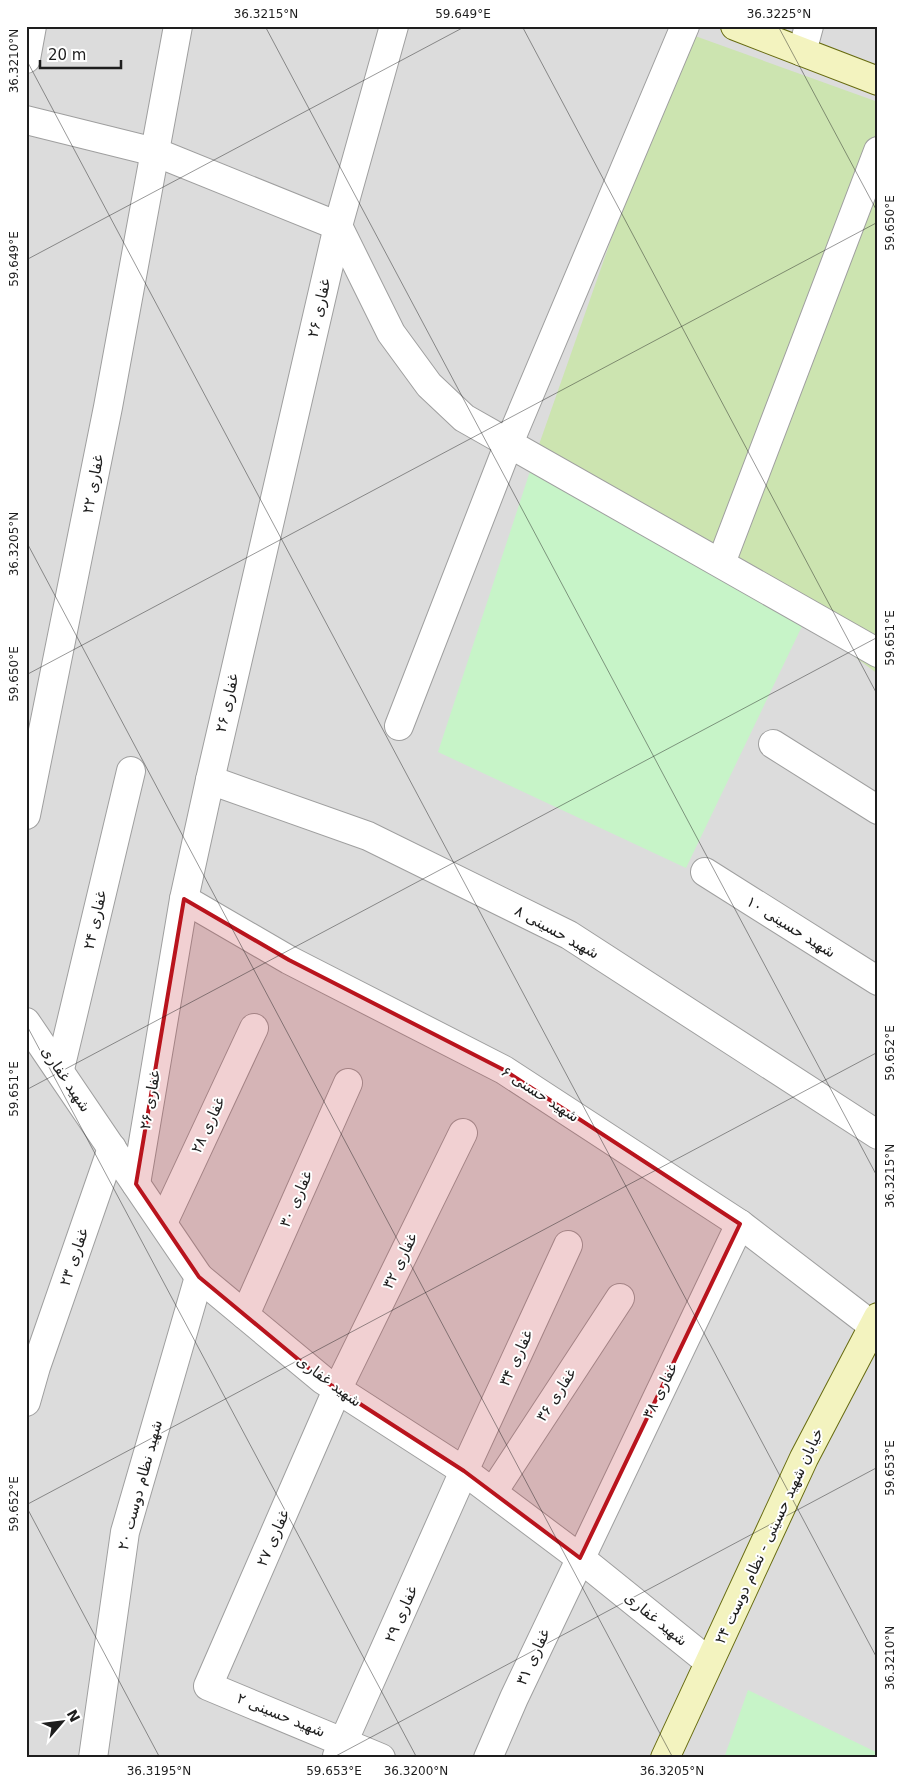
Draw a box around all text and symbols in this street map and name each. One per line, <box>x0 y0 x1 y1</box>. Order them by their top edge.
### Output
text: 36.3215°N <box>234 7 298 21</box>
text: 59.649°E <box>435 7 491 21</box>
text: 36.3225°N <box>747 7 811 21</box>
text: 36.3210°N <box>7 29 21 93</box>
scale bar <box>40 38 121 70</box>
text: 20 m <box>48 46 86 64</box>
text: 59.650°E <box>883 195 897 251</box>
text: 59.649°E <box>7 231 21 287</box>
street label: غفاری ۲۶ <box>303 277 335 339</box>
street label: غفاری ۲۲ <box>78 453 108 515</box>
text: 36.3205°N <box>7 512 21 576</box>
text: 59.651°E <box>883 610 897 666</box>
text: 59.650°E <box>7 646 21 702</box>
street label: غفاری ۲۶ <box>211 672 243 734</box>
street label: غفاری ۲۴ <box>79 889 111 951</box>
street label: شهید حسینی ۱۰ <box>743 892 839 962</box>
street label: شهید حسینی ۸ <box>512 901 602 963</box>
text: 59.652°E <box>883 1025 897 1081</box>
street label: شهید غفاری <box>37 1043 95 1115</box>
text: 59.651°E <box>7 1061 21 1117</box>
street label: شهید حسنی ۶ <box>498 1062 582 1126</box>
street label: غفاری ۲۶ <box>136 1069 164 1131</box>
street label: غفاری ۲۸ <box>187 1094 229 1156</box>
text: 36.3215°N <box>883 1144 897 1208</box>
street label: غفاری ۳۰ <box>276 1168 316 1230</box>
street label: غفاری ۲۳ <box>56 1226 92 1288</box>
street label: غفاری ۳۲ <box>379 1230 421 1292</box>
street label: غفاری ۳۴ <box>495 1327 537 1389</box>
street label: شهید غفاری <box>293 1351 365 1411</box>
street label: غفاری ۳۸ <box>639 1360 681 1422</box>
street label: غفاری ۳۶ <box>532 1365 580 1425</box>
street label: شهید نظام دوست ۲۰ <box>114 1418 166 1552</box>
street label: خیابان شهید حسینی - نظام دوست ۲۴ <box>711 1425 827 1647</box>
text: 59.653°E <box>883 1440 897 1496</box>
text: 59.652°E <box>7 1476 21 1532</box>
street label: غفاری ۲۷ <box>253 1507 293 1569</box>
street label: غفاری ۲۹ <box>381 1583 421 1645</box>
street label: شهید غفاری <box>621 1588 691 1650</box>
street label: غفاری ۳۱ <box>512 1626 554 1688</box>
text: 36.3210°N <box>883 1626 897 1690</box>
street label: شهید حسینی ۲ <box>234 1689 328 1741</box>
north arrow <box>38 1696 88 1746</box>
text: N <box>64 1707 83 1725</box>
text: 36.3195°N <box>127 1764 191 1778</box>
text: 59.653°E <box>306 1764 362 1778</box>
text: 36.3200°N <box>384 1764 448 1778</box>
text: 36.3205°N <box>640 1764 704 1778</box>

